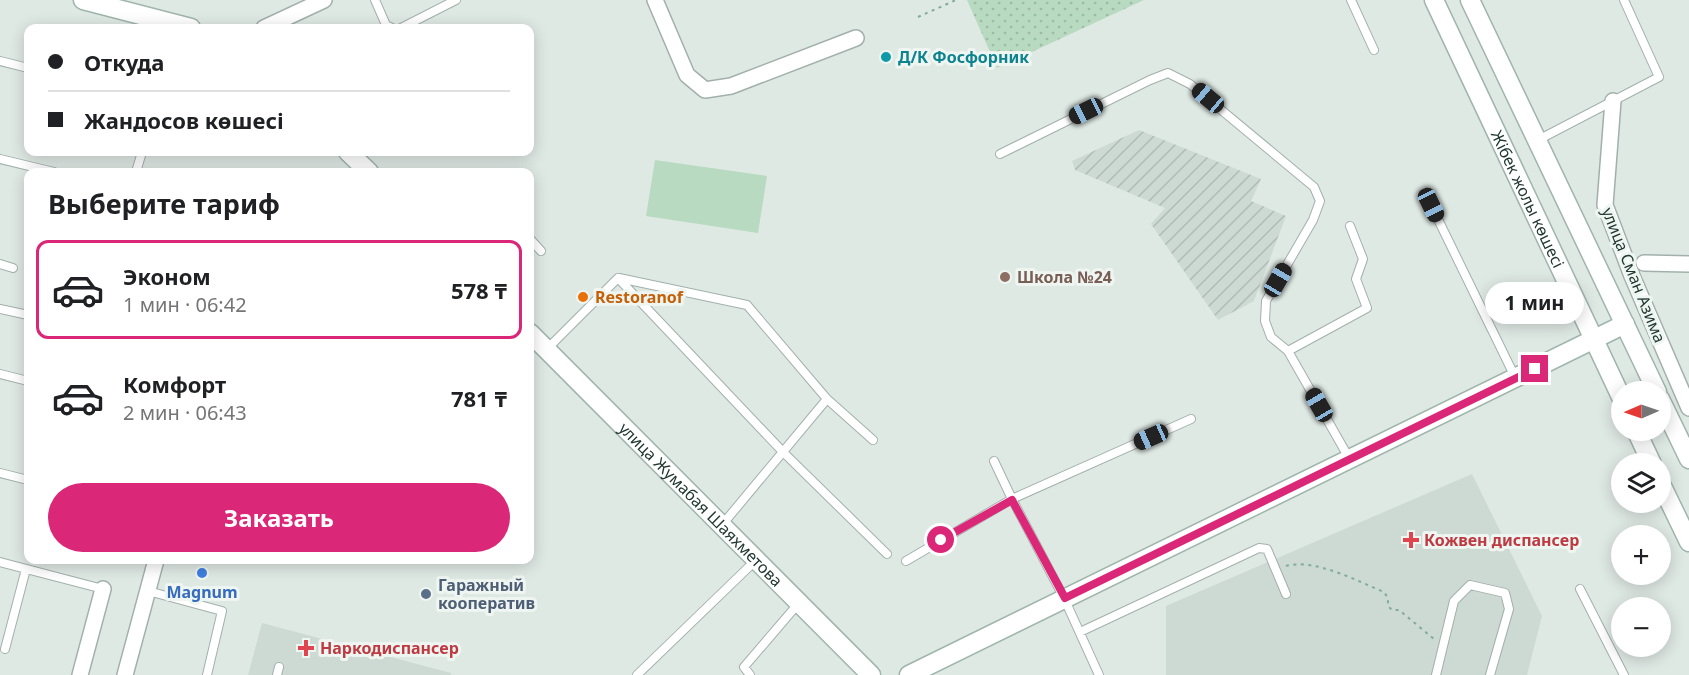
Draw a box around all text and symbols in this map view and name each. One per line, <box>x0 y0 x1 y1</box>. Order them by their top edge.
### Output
place label: Д/К Фосфорник <box>898 46 1029 68</box>
text: Откуда <box>84 47 164 77</box>
marker: Д/К Фосфорник <box>879 50 893 64</box>
car <box>1188 80 1228 116</box>
car <box>1066 95 1106 127</box>
text: Жандосов көшесі <box>84 105 284 135</box>
street label: Жібек жолы көшесі <box>1486 127 1570 271</box>
text: Выберите тариф <box>48 185 280 222</box>
car <box>1415 185 1447 225</box>
street label: улица Сман Азима <box>1597 204 1671 346</box>
car <box>1261 260 1295 300</box>
text: Эконом <box>123 261 211 291</box>
icon: car <box>51 263 105 317</box>
place label: Школа №24 <box>1017 266 1112 288</box>
marker: Школа №24 <box>998 270 1012 284</box>
text: 578 ₸ <box>451 275 507 305</box>
callout: 1 мин <box>1486 282 1585 324</box>
place label: Restoranof <box>595 286 684 308</box>
text: 1 мин <box>1505 289 1564 316</box>
marker: Restoranof <box>576 290 590 304</box>
text: 1 мин · 06:42 <box>123 291 247 318</box>
route end <box>1521 355 1548 382</box>
text: Комфорт <box>123 369 226 399</box>
icon: car <box>51 371 105 425</box>
north arrow <box>1611 381 1671 441</box>
map controls <box>1611 381 1671 657</box>
text: 781 ₸ <box>451 383 507 413</box>
car <box>1302 385 1336 425</box>
text: 2 мин · 06:43 <box>123 399 247 426</box>
street label: улица Жумабая Шаяхметова <box>614 417 788 591</box>
car <box>1131 421 1171 453</box>
button: layers <box>1611 453 1671 513</box>
button: Заказать <box>48 483 510 552</box>
button: + <box>1611 525 1671 585</box>
route start <box>927 526 954 553</box>
place label: Кожвен диспансер <box>1424 529 1579 551</box>
marker: Кожвен диспансер <box>1402 531 1420 549</box>
marker: Magnum <box>195 566 209 580</box>
place label: Гаражный кооператив <box>438 574 535 614</box>
place label: Magnum <box>166 581 238 603</box>
marker: Гаражный кооператив <box>419 587 433 601</box>
button: − <box>1611 597 1671 657</box>
place label: Наркодиспансер <box>320 637 459 659</box>
marker: Наркодиспансер <box>297 639 315 657</box>

